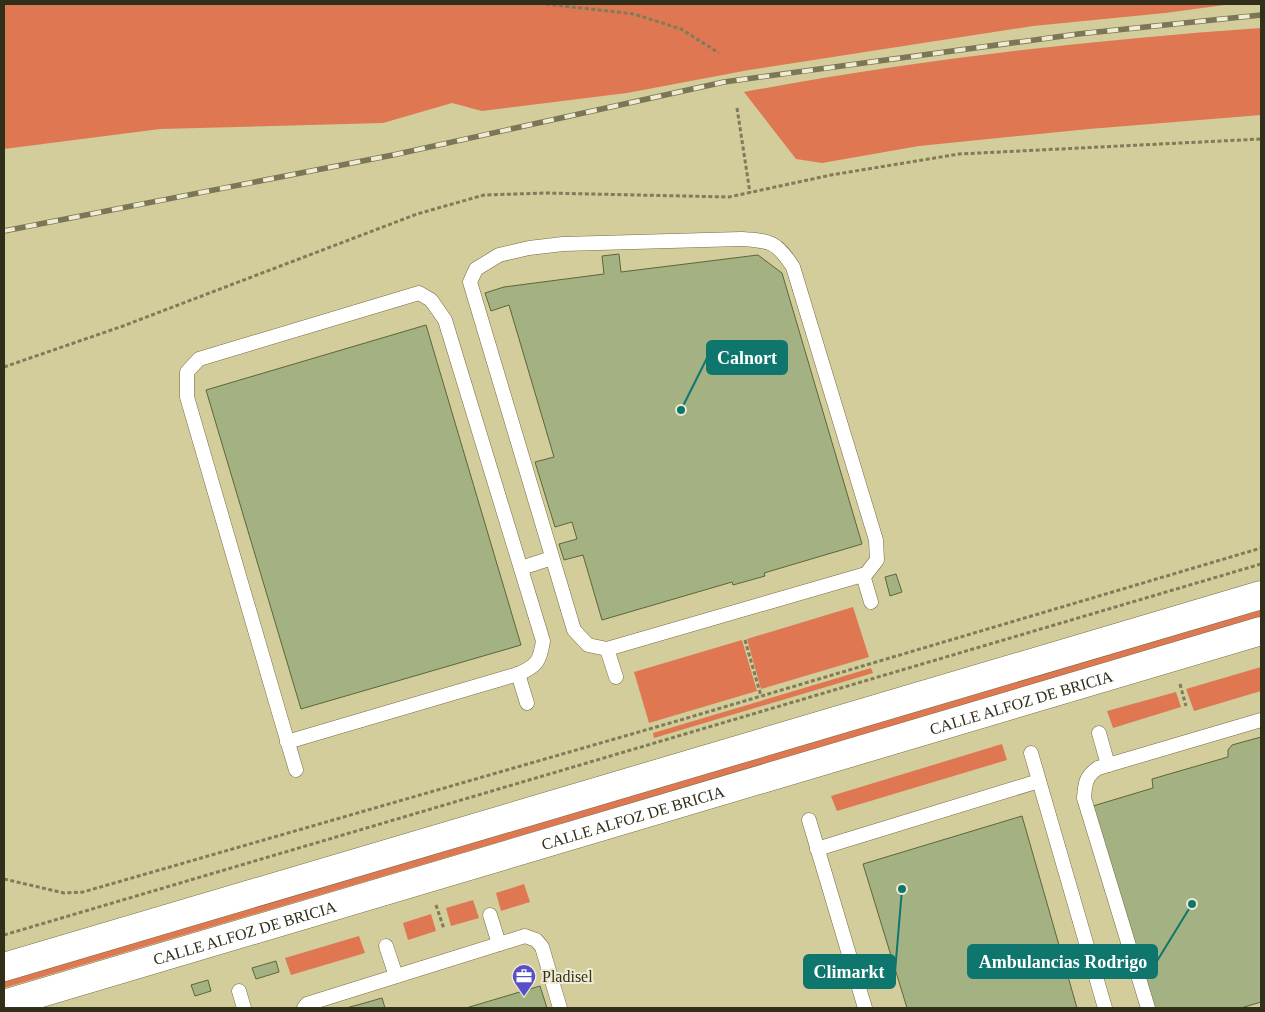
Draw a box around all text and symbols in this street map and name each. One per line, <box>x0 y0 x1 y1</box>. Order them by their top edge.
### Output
callout: Calnort <box>707 341 787 374</box>
text: Calnort <box>717 348 777 368</box>
street label: CALLE ALFOZ DE BRICIA <box>928 667 1115 738</box>
street label: CALLE ALFOZ DE BRICIA <box>540 783 727 853</box>
street label: CALLE ALFOZ DE BRICIA <box>151 898 339 968</box>
callout: Ambulancias Rodrigo <box>968 945 1157 978</box>
text: Ambulancias Rodrigo <box>979 952 1147 972</box>
callout: Climarkt <box>804 955 895 988</box>
text: Climarkt <box>814 962 885 982</box>
office icon: Pladisel <box>511 963 537 997</box>
place label: Pladisel <box>542 968 593 985</box>

